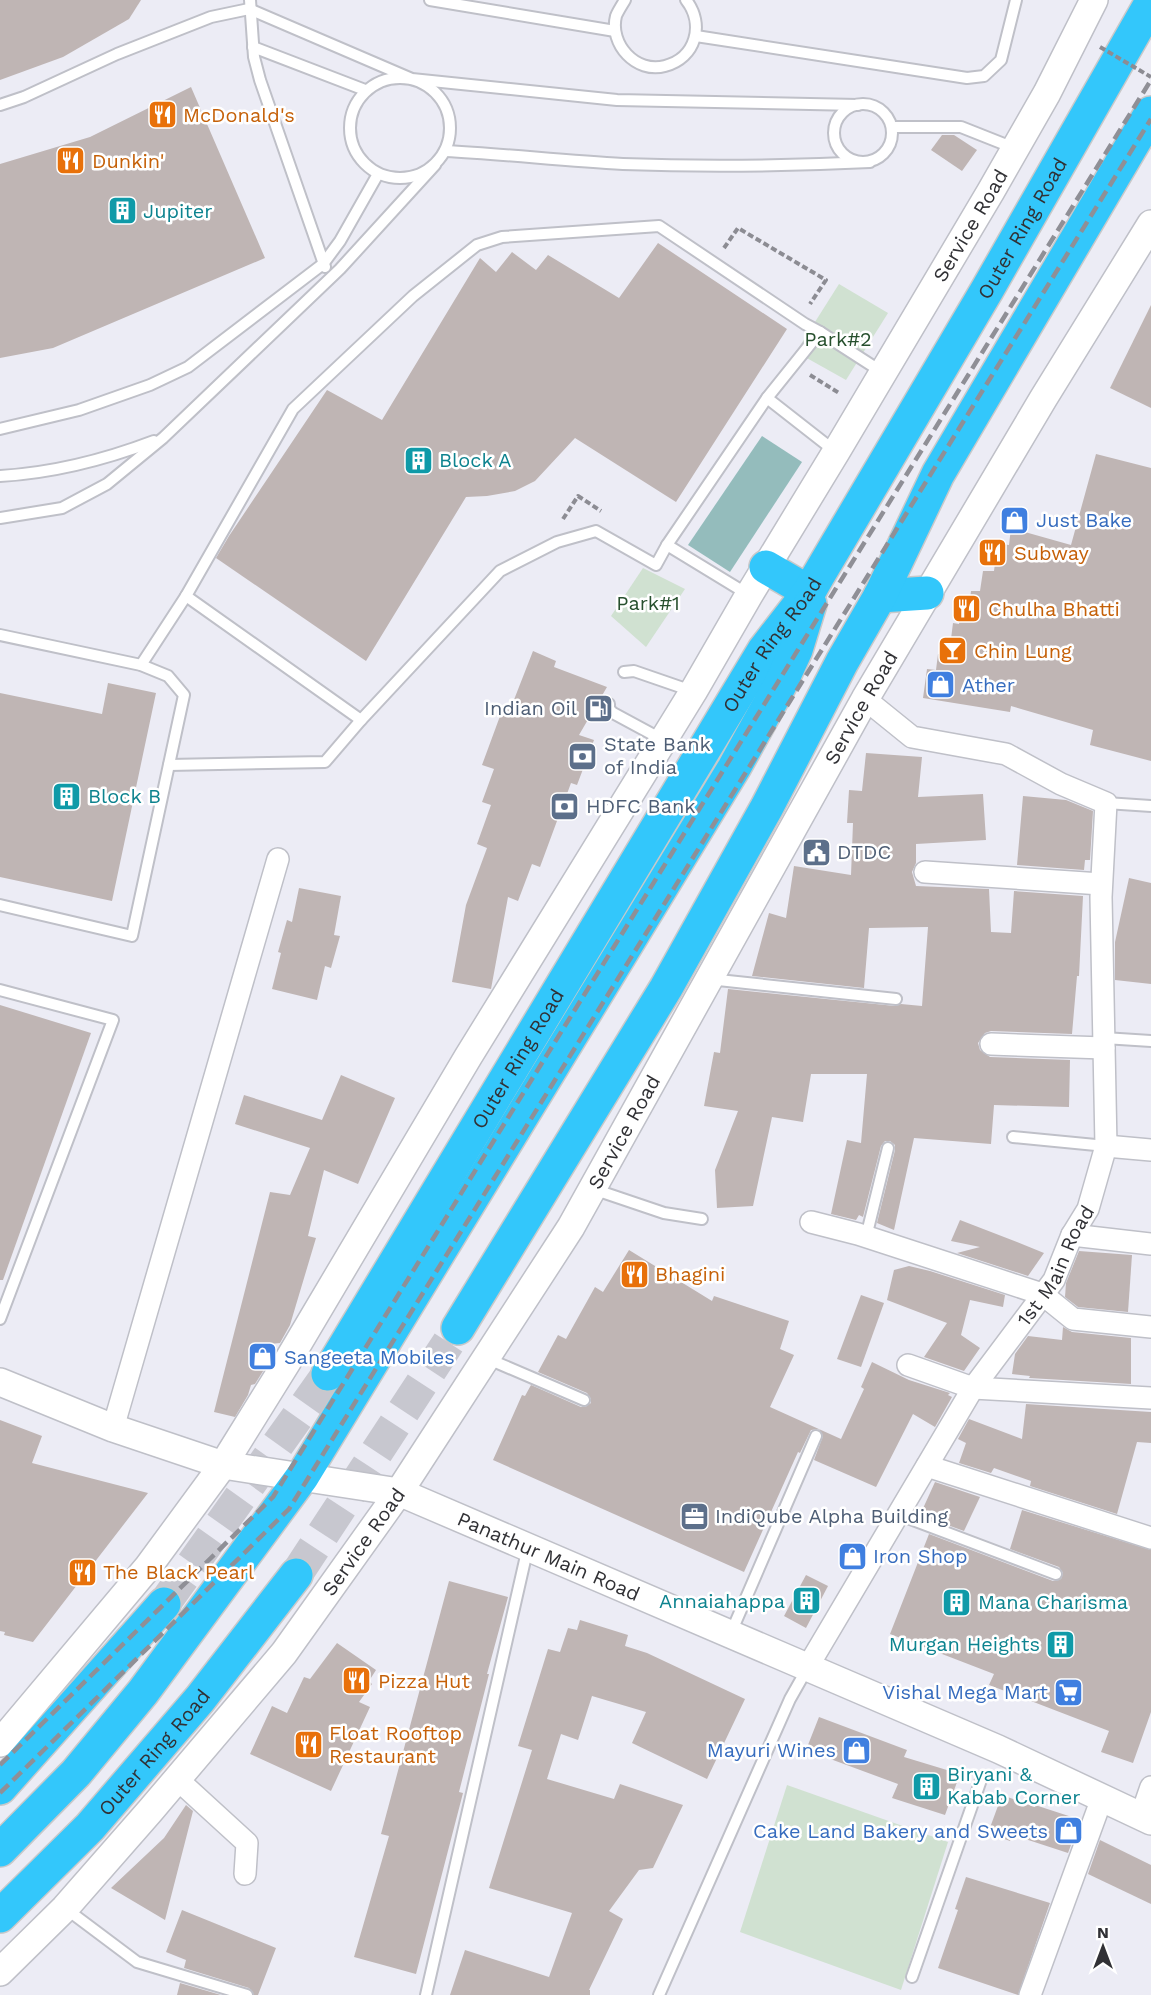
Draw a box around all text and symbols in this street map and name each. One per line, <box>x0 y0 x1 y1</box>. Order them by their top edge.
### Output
restaurant icon: McDonald's <box>146 99 178 131</box>
place label: McDonald's <box>183 103 295 127</box>
restaurant icon: Dunkin' <box>55 145 87 177</box>
place label: Dunkin' <box>92 149 164 173</box>
street label: Outer Ring Road <box>972 153 1072 304</box>
street label: Service Road <box>928 165 1013 286</box>
building icon: Jupiter <box>106 195 138 227</box>
place label: Jupiter <box>143 199 212 223</box>
park label: Park#2 <box>804 327 872 351</box>
building icon: Block A <box>402 444 434 476</box>
place label: Block A <box>439 448 512 472</box>
shop icon: Just Bake <box>999 504 1031 536</box>
place label: Just Bake <box>1036 508 1132 532</box>
restaurant icon: Subway <box>977 537 1009 569</box>
place label: Subway <box>1014 541 1090 565</box>
street label: Outer Ring Road <box>717 573 827 717</box>
park label: Park#1 <box>616 591 680 615</box>
restaurant icon: Chulha Bhatti <box>951 593 983 625</box>
place label: Chulha Bhatti <box>988 597 1120 621</box>
bar icon: Chin Lung <box>937 635 969 667</box>
place label: Chin Lung <box>974 639 1072 663</box>
street label: Service Road <box>819 647 903 768</box>
shop icon: Ather <box>925 669 957 701</box>
place label: Ather <box>962 673 1015 697</box>
fuel station icon: Indian Oil <box>582 692 614 724</box>
place label: Indian Oil <box>484 696 577 720</box>
place label: State Bank of India <box>604 732 711 779</box>
bank icon: State Bank of India <box>567 740 599 772</box>
building icon: Block B <box>51 780 83 812</box>
place label: Block B <box>88 784 161 808</box>
bank icon: HDFC Bank <box>549 790 581 822</box>
place label: HDFC Bank <box>586 794 696 818</box>
public building icon: DTDC <box>800 836 832 868</box>
place label: DTDC <box>837 840 891 864</box>
street label: Outer Ring Road <box>467 984 569 1133</box>
street label: Service Road <box>583 1071 665 1193</box>
street label: 1st Main Road <box>1012 1201 1099 1331</box>
restaurant icon: Bhagini <box>618 1258 650 1290</box>
place label: Bhagini <box>655 1262 725 1286</box>
shop icon: Sangeeta Mobiles <box>247 1341 279 1373</box>
place label: Sangeeta Mobiles <box>284 1345 455 1369</box>
street label: Service Road <box>317 1483 410 1600</box>
office icon: IndiQube Alpha Building <box>678 1500 710 1532</box>
place label: IndiQube Alpha Building <box>715 1504 948 1528</box>
street label: Panathur Main Road <box>454 1507 644 1606</box>
shop icon: Iron Shop <box>836 1540 868 1572</box>
place label: Iron Shop <box>873 1544 968 1568</box>
restaurant icon: The Black Pearl <box>66 1556 98 1588</box>
place label: The Black Pearl <box>103 1560 254 1584</box>
building icon: Annaiahappa <box>790 1585 822 1617</box>
building icon: Mana Charisma <box>941 1586 973 1618</box>
place label: Annaiahappa <box>659 1589 785 1613</box>
place label: Mana Charisma <box>978 1590 1128 1614</box>
building icon: Murgan Heights <box>1045 1628 1077 1660</box>
place label: Murgan Heights <box>889 1632 1040 1656</box>
restaurant icon: Pizza Hut <box>341 1665 373 1697</box>
place label: Pizza Hut <box>378 1669 470 1693</box>
supermarket icon: Vishal Mega Mart <box>1053 1676 1085 1708</box>
place label: Vishal Mega Mart <box>882 1680 1049 1704</box>
street label: Outer Ring Road <box>93 1684 215 1820</box>
place label: Float Rooftop Restaurant <box>329 1721 462 1768</box>
restaurant icon: Float Rooftop Restaurant <box>292 1729 324 1761</box>
shop icon: Mayuri Wines <box>841 1734 873 1766</box>
place label: Mayuri Wines <box>707 1738 836 1762</box>
place label: Biryani & Kabab Corner <box>947 1762 1080 1809</box>
building icon: Biryani & Kabab Corner <box>910 1770 942 1802</box>
shop icon: Cake Land Bakery and Sweets <box>1053 1815 1085 1847</box>
place label: Cake Land Bakery and Sweets <box>753 1819 1048 1843</box>
north arrow <box>1073 1917 1133 1977</box>
text: N <box>1097 1923 1109 1942</box>

